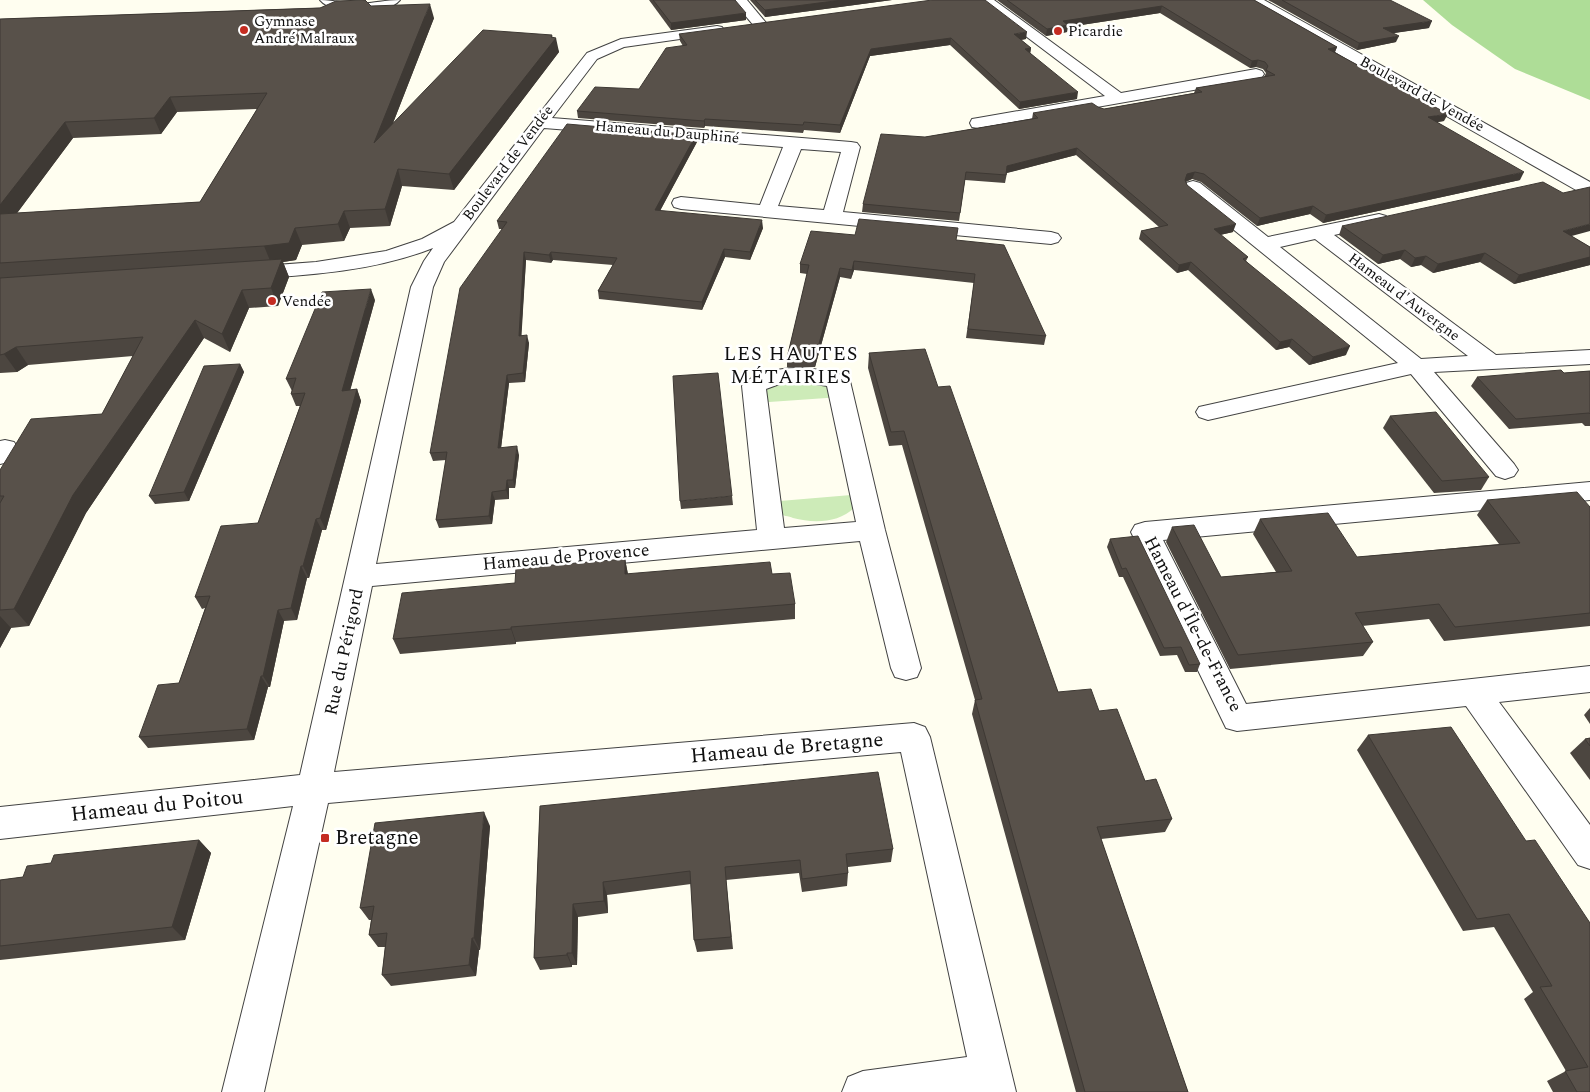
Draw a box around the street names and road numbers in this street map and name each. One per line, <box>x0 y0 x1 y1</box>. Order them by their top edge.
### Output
street label: Boulevard de Vendée <box>1355 50 1489 138</box>
street label: Boulevard de Vendée <box>457 100 559 226</box>
street label: Hameau du Dauphiné <box>594 114 740 150</box>
street label: Hameau d'Auvergne <box>1343 247 1465 347</box>
street label: Hameau d'Île-de-France <box>1137 531 1249 717</box>
street label: Hameau de Provence <box>481 536 651 578</box>
street label: Rue du Périgord <box>317 586 371 718</box>
street label: Hameau de Bretagne <box>689 724 885 772</box>
street label: Hameau du Poitou <box>69 781 245 831</box>

